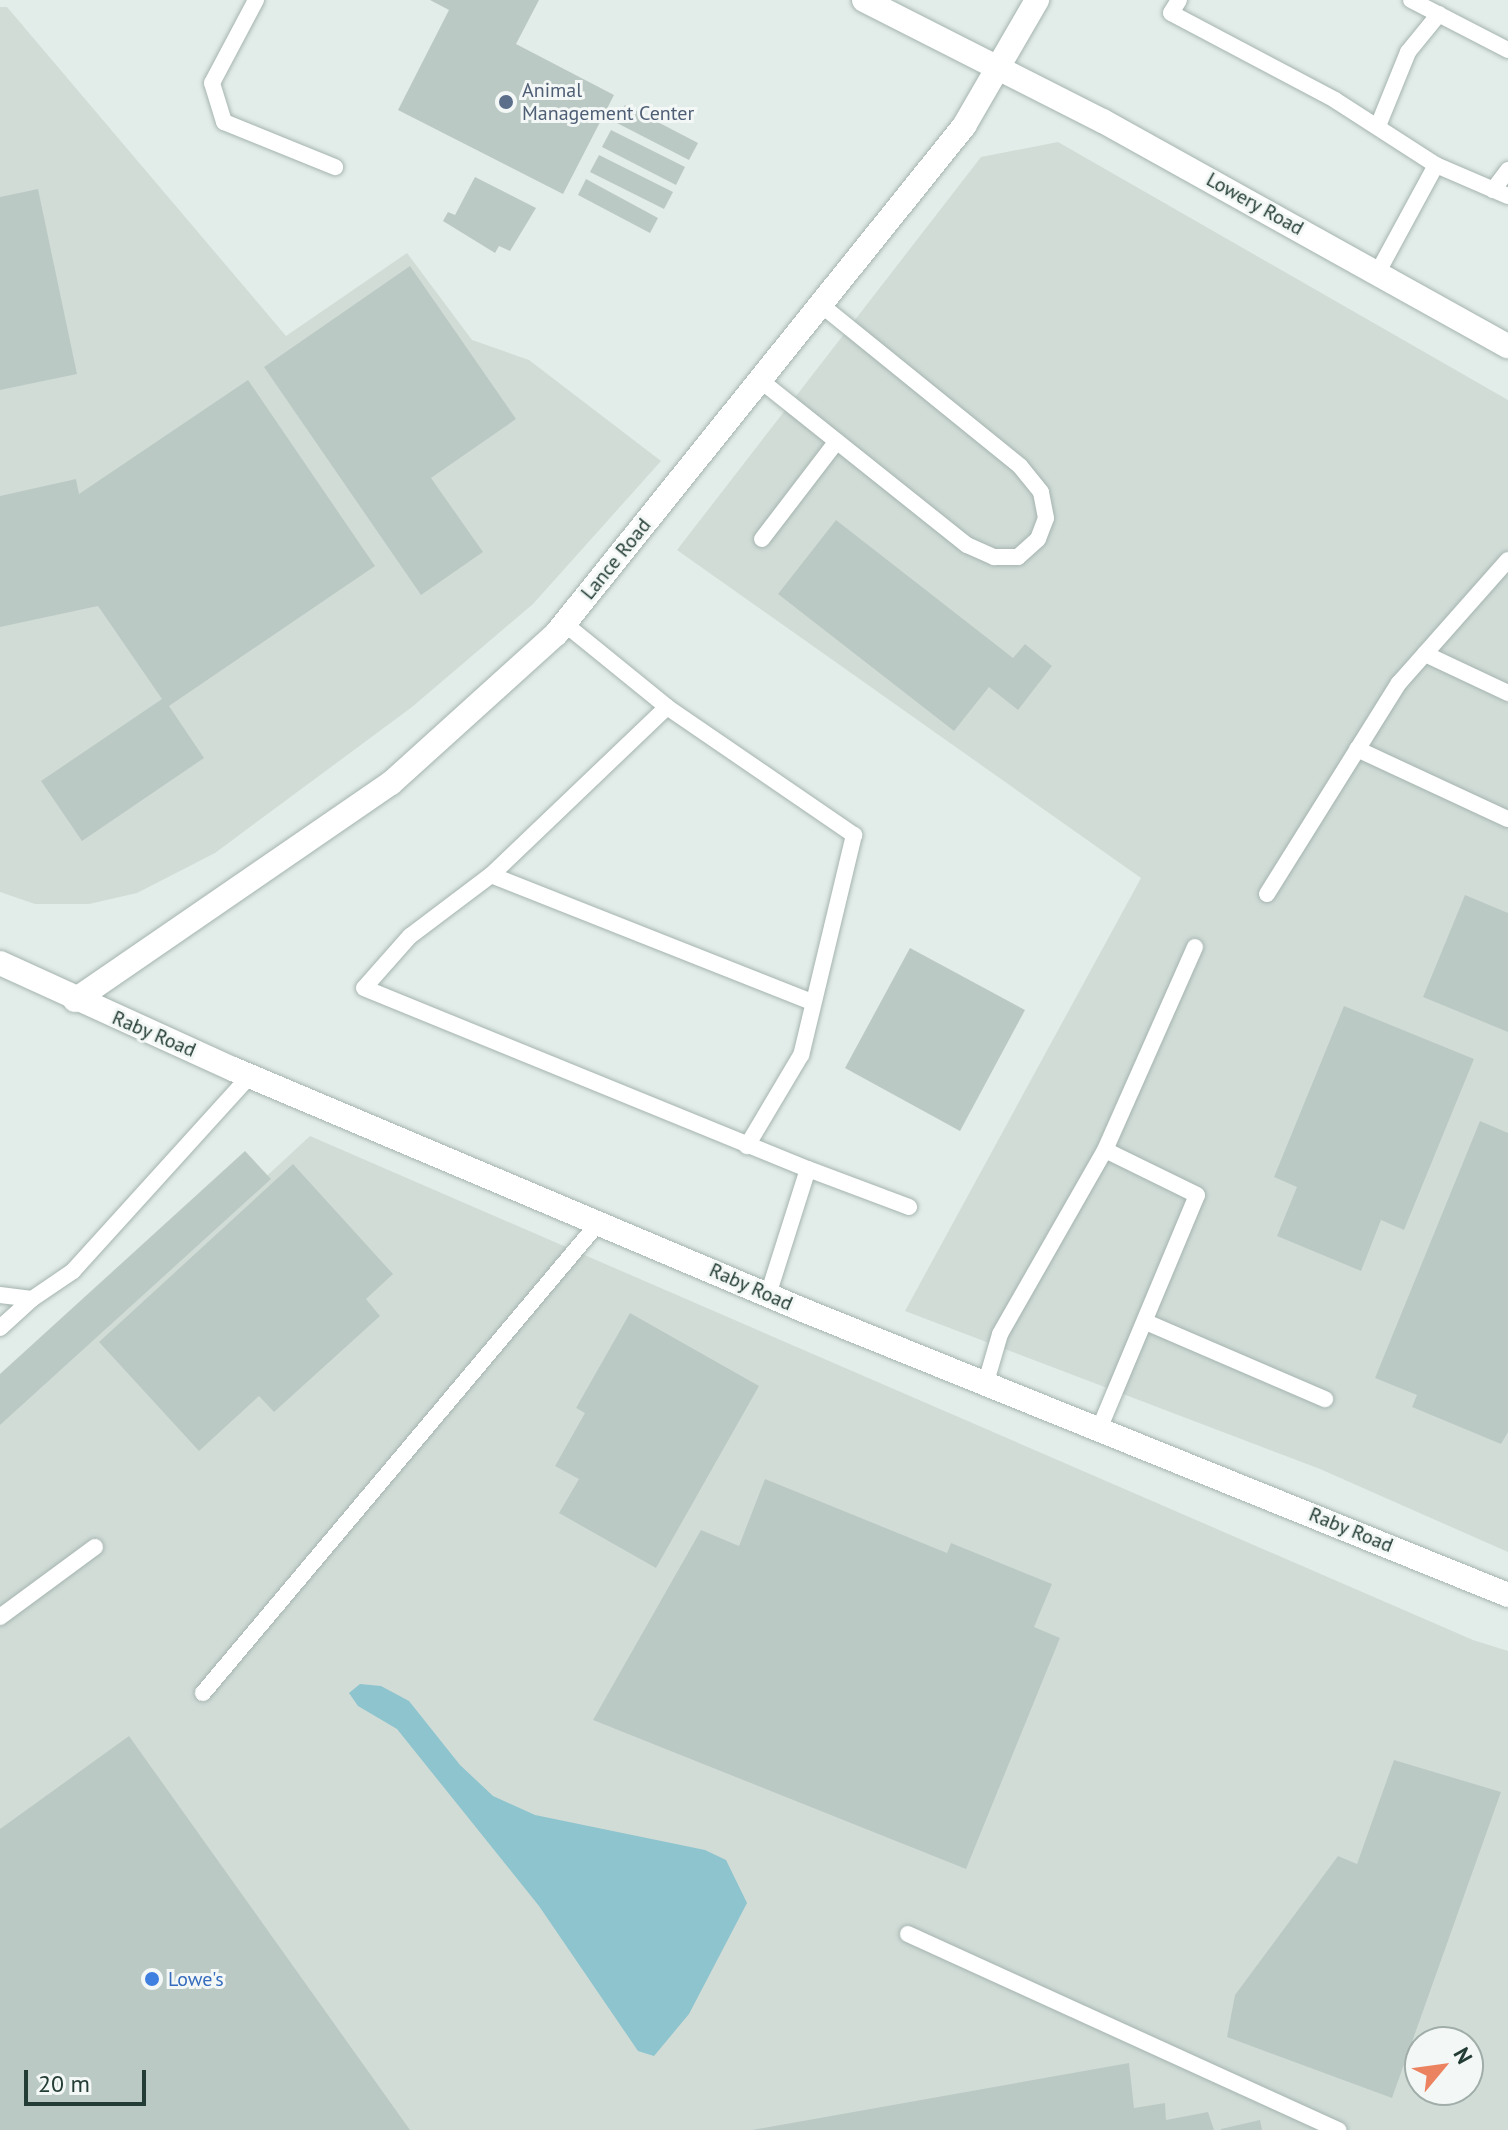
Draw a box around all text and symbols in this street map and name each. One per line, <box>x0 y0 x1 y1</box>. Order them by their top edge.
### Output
place label: Animal Management Center <box>522 78 694 125</box>
marker: Animal Management Center <box>497 93 515 111</box>
street label: Lowery Road <box>1202 167 1308 241</box>
street label: Lance Road <box>576 514 656 604</box>
street label: Raby Road <box>108 1006 200 1062</box>
street label: Raby Road <box>705 1258 797 1316</box>
street label: Raby Road <box>1305 1502 1397 1558</box>
place label: Lowe's <box>168 1967 224 1991</box>
marker: Lowe's <box>143 1970 161 1988</box>
north arrow <box>1404 2026 1484 2106</box>
text: N <box>1447 2042 1479 2068</box>
scale bar <box>28 2054 150 2104</box>
text: 20 m <box>38 2068 90 2099</box>

